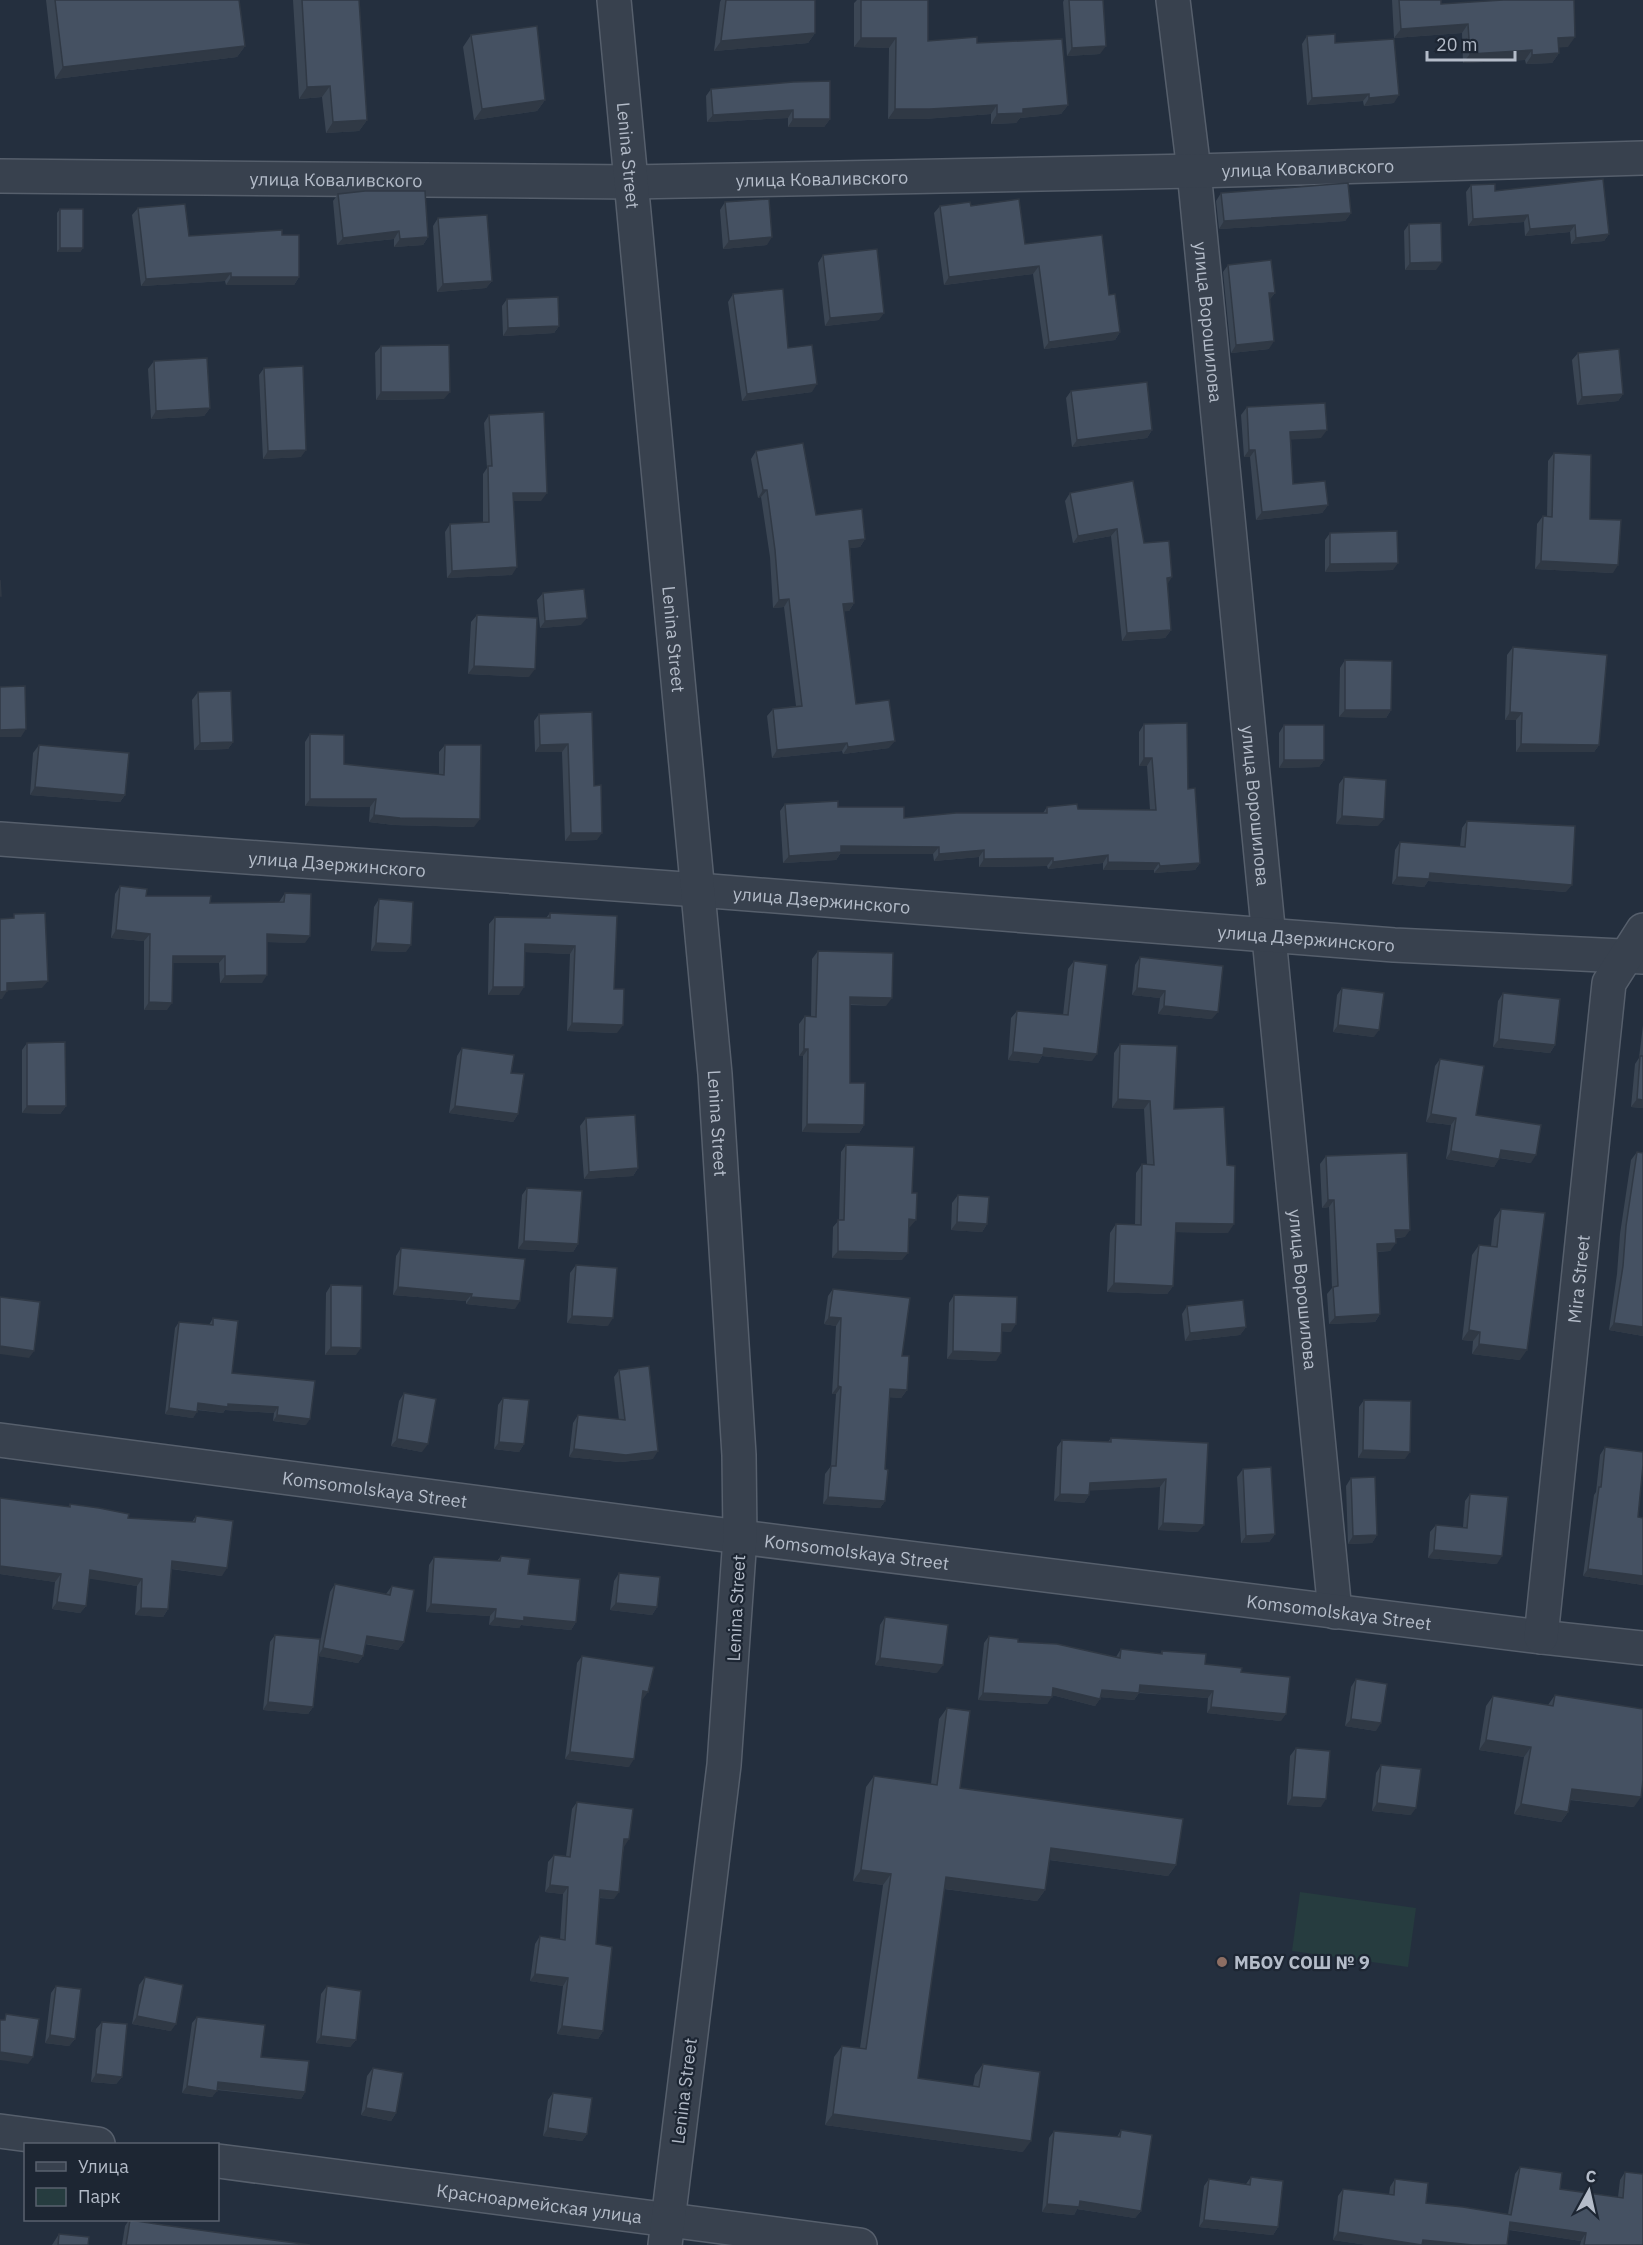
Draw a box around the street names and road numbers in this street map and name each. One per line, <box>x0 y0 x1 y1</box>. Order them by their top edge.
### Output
street label: Lenina Street <box>612 101 645 210</box>
street label: улица Коваливского <box>1221 154 1394 182</box>
street label: улица Коваливского <box>735 165 908 191</box>
street label: улица Коваливского <box>250 167 422 192</box>
street label: улица Ворошилова <box>1189 241 1228 404</box>
street label: Lenina Street <box>658 585 691 694</box>
street label: улица Ворошилова <box>1237 724 1275 887</box>
street label: улица Дзержинского <box>248 846 427 882</box>
street label: улица Дзержинского <box>732 881 911 918</box>
street label: улица Дзержинского <box>1217 920 1396 957</box>
street label: Lenina Street <box>703 1069 733 1177</box>
street label: улица Ворошилова <box>1284 1208 1323 1371</box>
street label: Mira Street <box>1562 1233 1594 1324</box>
street label: Komsomolskaya Street <box>281 1466 469 1513</box>
street label: Komsomolskaya Street <box>763 1529 951 1575</box>
street label: Lenina Street <box>722 1554 750 1662</box>
street label: Komsomolskaya Street <box>1245 1589 1433 1635</box>
street label: Lenina Street <box>666 2037 702 2145</box>
street label: Красноармейская улица <box>435 2178 644 2228</box>

